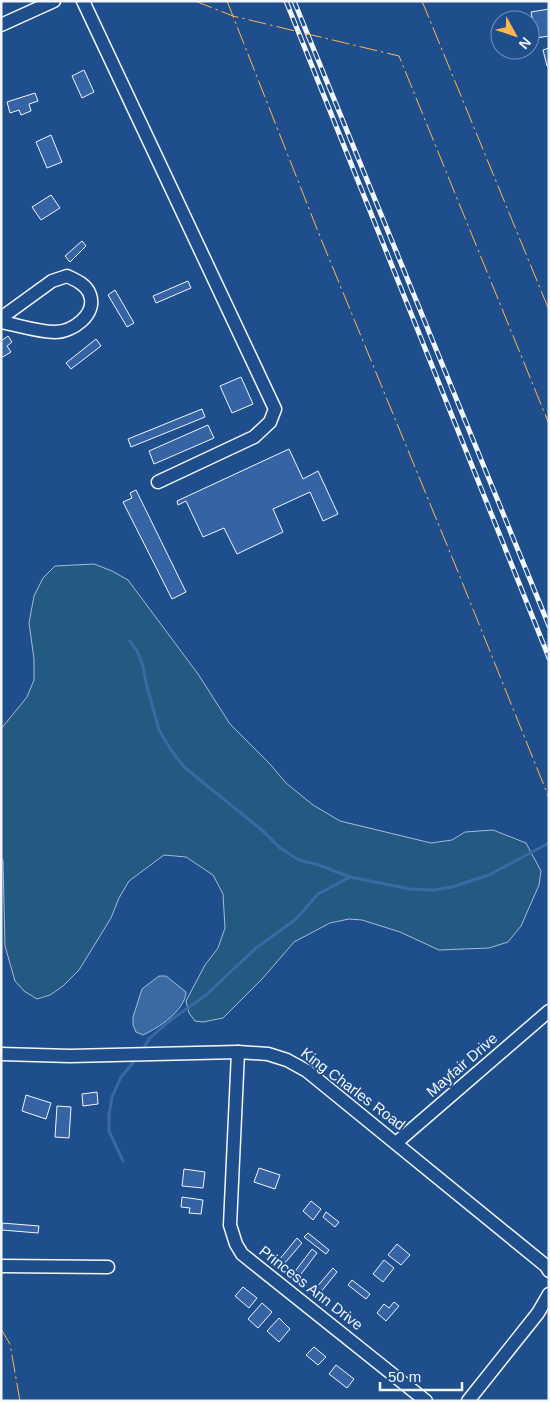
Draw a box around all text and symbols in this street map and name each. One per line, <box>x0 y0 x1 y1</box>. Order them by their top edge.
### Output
north arrow <box>490 10 540 60</box>
text: N <box>516 34 534 52</box>
street label: Mayfair Drive <box>423 1029 501 1100</box>
street label: King Charles Road <box>298 1044 409 1133</box>
street label: Princess Ann Drive <box>256 1242 366 1333</box>
scale bar <box>380 1360 462 1392</box>
text: 50 m <box>388 1368 421 1385</box>

